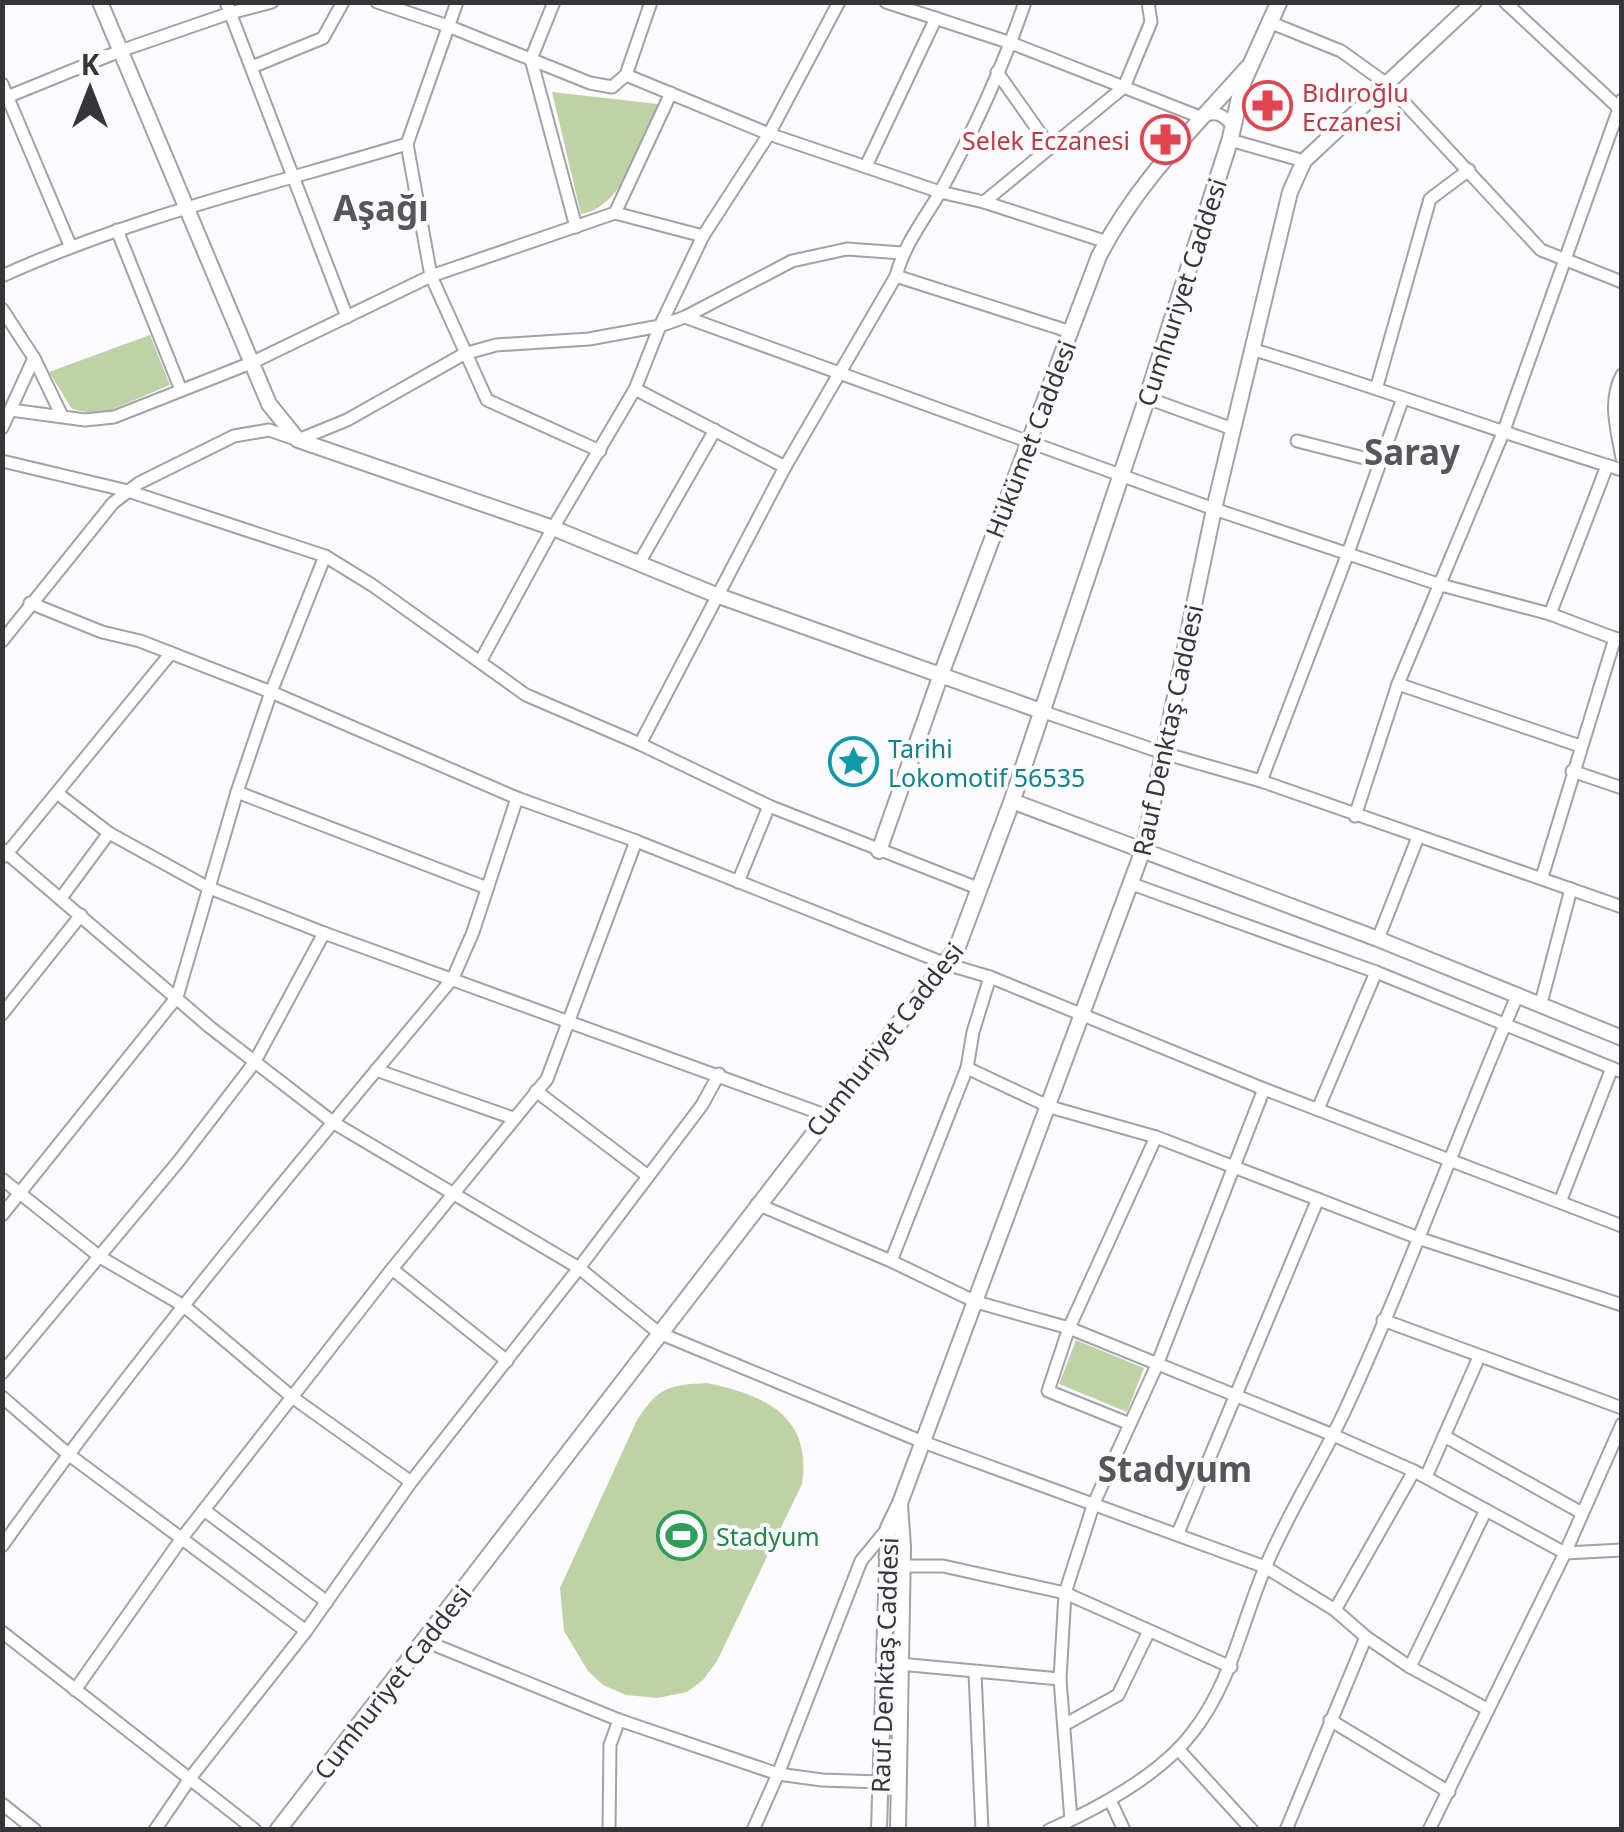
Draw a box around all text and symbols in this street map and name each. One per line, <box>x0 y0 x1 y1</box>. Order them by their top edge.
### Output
north arrow <box>40 40 140 140</box>
text: K <box>81 45 100 83</box>
place label: Bıdıroğlu Eczanesi <box>1302 75 1409 138</box>
pharmacy icon: Bıdıroğlu Eczanesi <box>1241 80 1293 132</box>
pharmacy icon: Selek Eczanesi <box>1139 114 1191 166</box>
place label: Selek Eczanesi <box>962 123 1130 157</box>
street label: Cumhuriyet Caddesi <box>1128 174 1234 410</box>
district label: Aşağı <box>333 184 429 231</box>
street label: Hükümet Caddesi <box>977 335 1083 543</box>
district label: Saray <box>1364 428 1460 475</box>
street label: Rauf Denktaş Caddesi <box>1124 601 1210 859</box>
place label: Tarihi Lokomotif 56535 <box>888 731 1085 794</box>
place icon: Tarihi Lokomotif 56535 <box>827 736 879 788</box>
street label: Cumhuriyet Caddesi <box>797 935 971 1143</box>
district label: Stadyum <box>1098 1445 1252 1492</box>
sports icon: Stadyum <box>655 1510 707 1562</box>
place label: Stadyum <box>716 1519 820 1553</box>
street label: Rauf Denktaş Caddesi <box>863 1537 905 1793</box>
street label: Cumhuriyet Caddesi <box>305 1578 479 1786</box>

